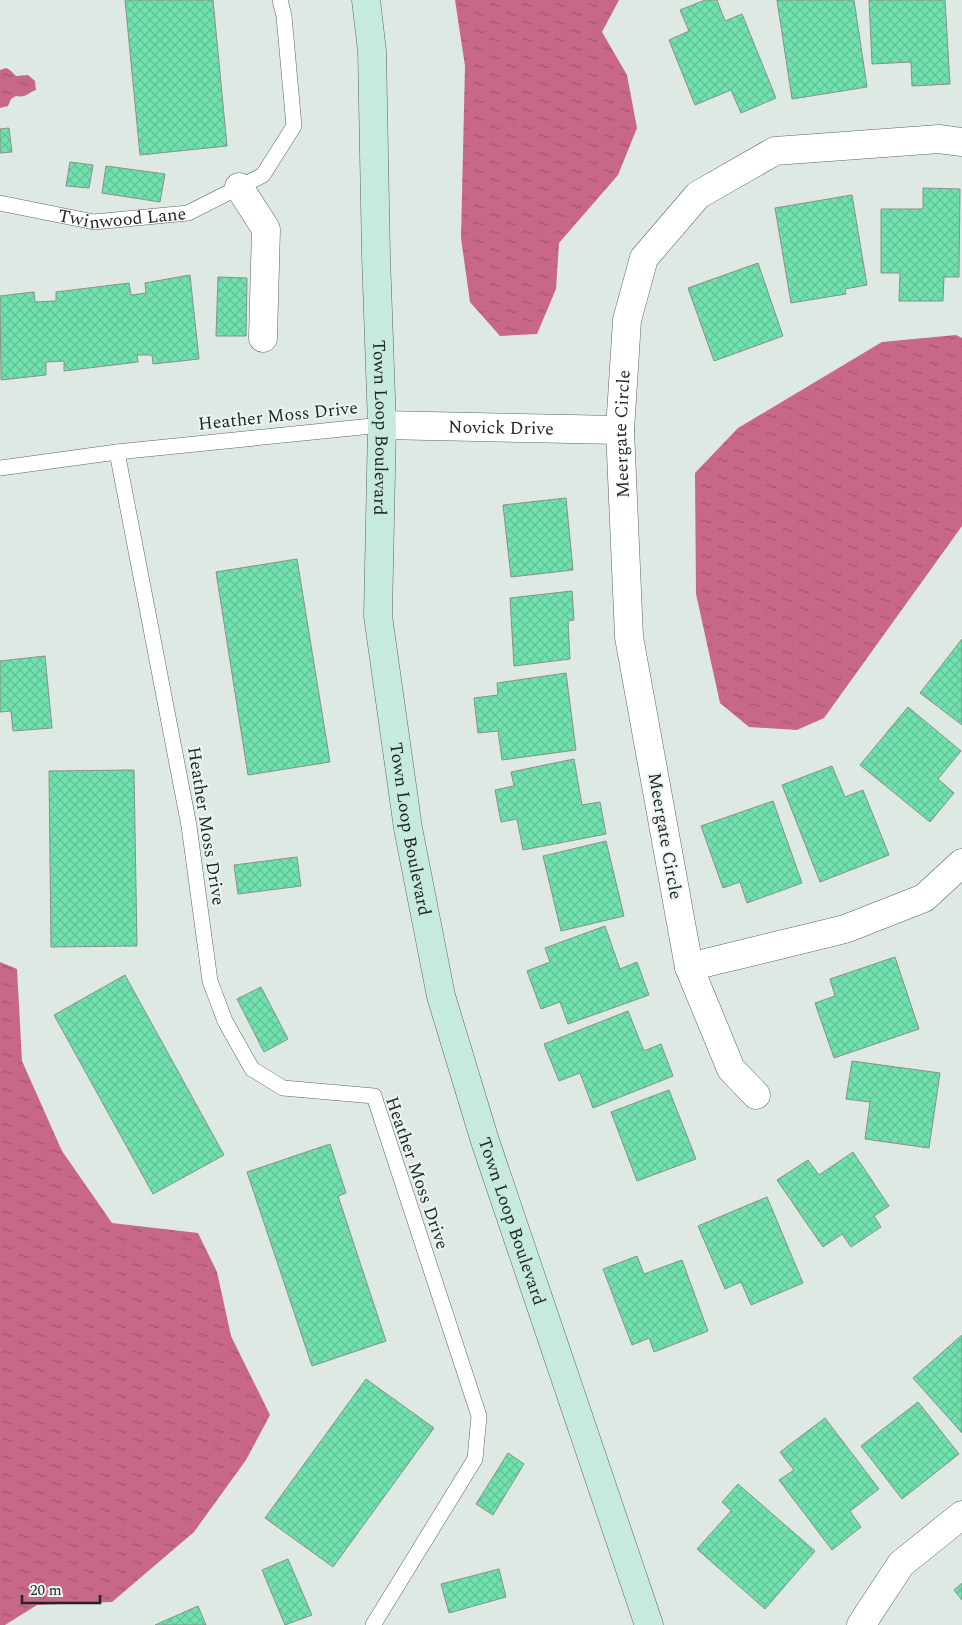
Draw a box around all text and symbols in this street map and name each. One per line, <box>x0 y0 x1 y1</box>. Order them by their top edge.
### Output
street label: Twinwood Lane <box>56 200 187 236</box>
street label: Town Loop Boulevard <box>365 339 396 516</box>
street label: Meergate Circle <box>606 369 637 499</box>
street label: Heather Moss Drive <box>197 394 359 438</box>
street label: Novick Drive <box>448 413 554 442</box>
street label: Town Loop Boulevard <box>383 740 438 918</box>
street label: Heather Moss Drive <box>180 745 232 907</box>
street label: Meergate Circle <box>641 770 689 902</box>
street label: Heather Moss Drive <box>378 1093 456 1253</box>
street label: Town Loop Boulevard <box>471 1134 553 1309</box>
scale bar <box>22 1572 100 1604</box>
text: 20 m <box>30 1579 62 1602</box>

